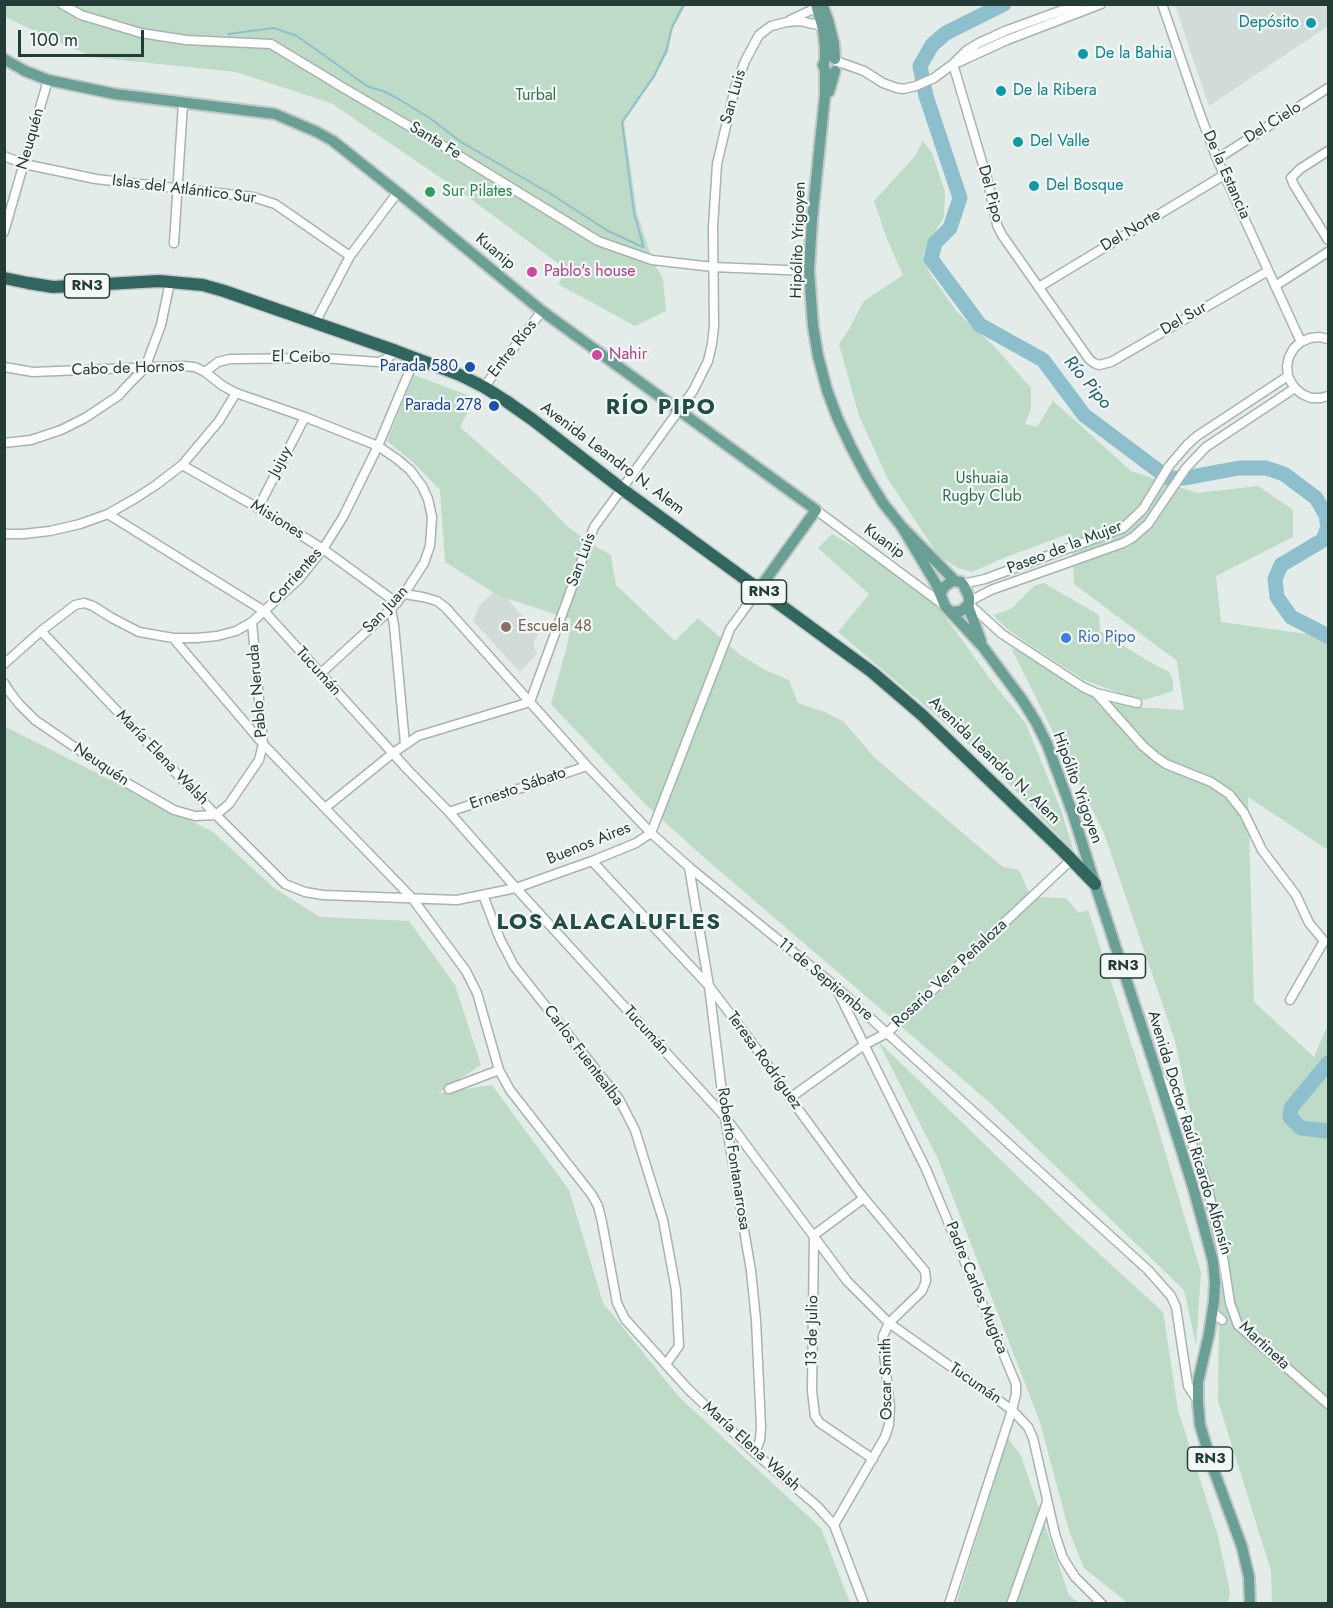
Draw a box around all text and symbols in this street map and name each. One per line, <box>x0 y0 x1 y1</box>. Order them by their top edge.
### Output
place label: Depósito <box>1239 13 1299 33</box>
marker: Depósito <box>1304 16 1318 30</box>
scale bar <box>21 18 147 56</box>
text: 100 m <box>29 27 78 53</box>
place label: De la Bahia <box>1095 44 1172 64</box>
marker: De la Bahia <box>1076 47 1090 61</box>
street label: San Luis <box>717 68 751 126</box>
place label: De la Ribera <box>1013 81 1097 101</box>
marker: De la Ribera <box>994 84 1008 98</box>
park label: Turbal <box>516 86 556 106</box>
street label: Del Cielo <box>1241 98 1305 148</box>
street label: Neuquén <box>13 106 49 172</box>
street label: Santa Fe <box>406 118 464 164</box>
street label: De la Estancia <box>1198 128 1254 222</box>
place label: Del Valle <box>1030 132 1090 152</box>
marker: Del Valle <box>1011 135 1025 149</box>
street label: Del Pipo <box>973 163 1007 225</box>
street label: Islas del Atlántico Sur <box>111 172 257 208</box>
place label: Del Bosque <box>1046 176 1123 196</box>
marker: Del Bosque <box>1027 179 1041 193</box>
street label: Hipólito Yrigoyen <box>787 181 811 299</box>
place label: Sur Pilates <box>442 182 512 202</box>
marker: Sur Pilates <box>423 185 437 199</box>
street label: Del Norte <box>1098 206 1164 256</box>
street label: Kuanip <box>471 230 519 274</box>
place label: Pablo's house <box>544 262 635 282</box>
marker: Pablo's house <box>525 265 539 279</box>
road number: RN3 <box>64 274 110 298</box>
street label: Del Sur <box>1157 298 1211 340</box>
street label: Entre Ríos <box>485 316 541 382</box>
place label: Nahir <box>609 345 647 365</box>
street label: El Ceibo <box>272 348 330 368</box>
marker: Nahir <box>590 348 604 362</box>
water label: Río Pipo <box>1059 352 1115 414</box>
street label: Cabo de Hornos <box>71 357 185 381</box>
place label: Parada 580 <box>380 357 458 377</box>
marker: Parada 580 <box>463 360 477 374</box>
place label: Parada 278 <box>405 396 482 416</box>
district label: RÍO PIPO <box>606 396 716 422</box>
marker: Parada 278 <box>487 399 501 413</box>
street label: Avenida Leandro N. Alem <box>536 399 688 519</box>
street label: Jujuy <box>265 444 297 480</box>
park label: Ushuaia Rugby Club <box>942 469 1022 507</box>
street label: Misiones <box>247 496 307 544</box>
street label: Paseo de la Mujer <box>1005 517 1125 579</box>
street label: Kuanip <box>860 521 908 563</box>
street label: San Luis <box>563 531 601 589</box>
street label: Corrientes <box>265 545 327 609</box>
road number: RN3 <box>742 580 786 604</box>
street label: San Juan <box>359 582 413 638</box>
place label: Escuela 48 <box>518 617 592 637</box>
marker: Escuela 48 <box>499 620 513 634</box>
place label: Rio Pipo <box>1078 628 1135 648</box>
marker: Rio Pipo <box>1059 631 1073 645</box>
street label: Pablo Neruda <box>244 644 272 738</box>
street label: Tucumán <box>291 644 345 700</box>
street label: Avenida Leandro N. Alem <box>924 693 1064 829</box>
street label: María Elena Walsh <box>112 706 212 810</box>
street label: Hipólito Yrigoyen <box>1048 730 1106 846</box>
street label: Neuquén <box>69 739 133 791</box>
street label: Ernesto Sábato <box>467 764 569 814</box>
street label: Buenos Aires <box>544 819 634 869</box>
district label: LOS ALACALUFLES <box>497 911 721 937</box>
street label: Rosario Vera Peñaloza <box>888 916 1012 1032</box>
street label: 11 de Septiembre <box>773 934 877 1026</box>
road number: RN3 <box>1100 954 1146 978</box>
street label: Carlos Fuentealba <box>539 1002 627 1110</box>
street label: Tucumán <box>619 1003 673 1059</box>
street label: Teresa Rodríguez <box>722 1008 806 1114</box>
street label: Avenida Doctor Raúl Ricardo Alfonsín <box>1143 1009 1235 1257</box>
street label: Roberto Fontanarrosa <box>712 1086 754 1232</box>
street label: Padre Carlos Mugica <box>941 1219 1011 1357</box>
street label: 13 de Julio <box>803 1295 823 1367</box>
street label: Martineta <box>1235 1318 1293 1374</box>
street label: Oscar Smith <box>877 1338 897 1420</box>
street label: Tucumán <box>945 1359 1005 1409</box>
street label: María Elena Walsh <box>698 1398 804 1496</box>
road number: RN3 <box>1188 1447 1232 1471</box>

